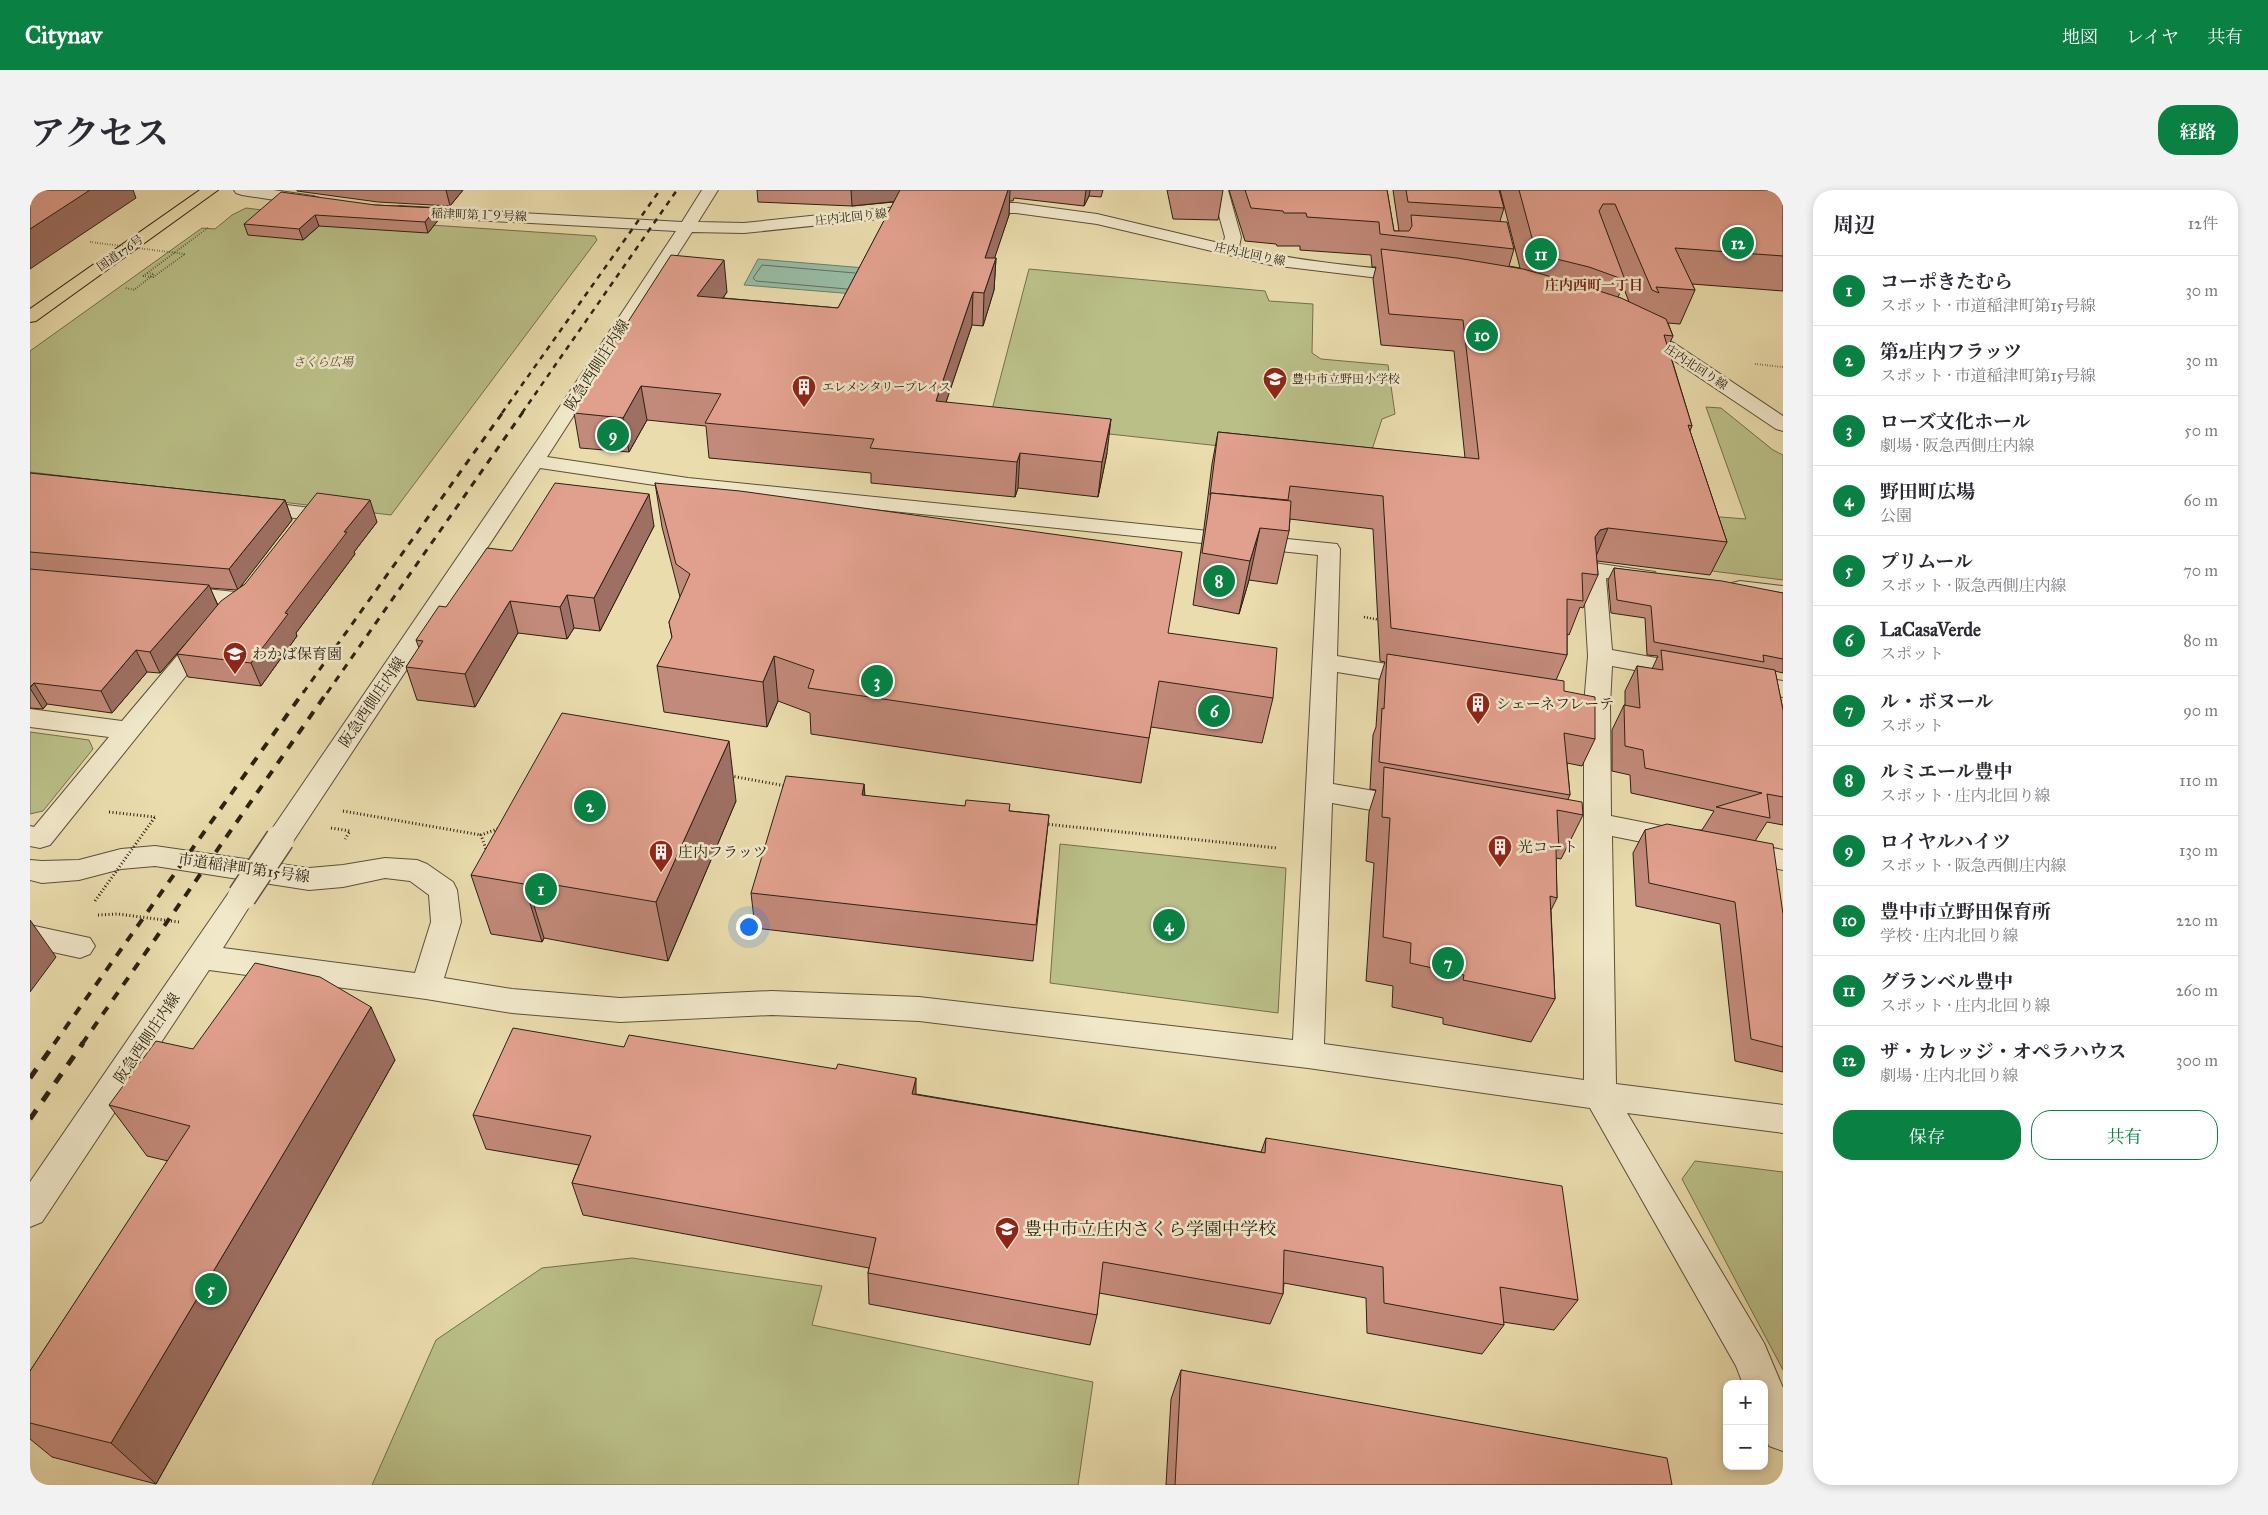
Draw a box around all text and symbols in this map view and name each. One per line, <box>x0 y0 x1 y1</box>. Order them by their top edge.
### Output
text: Citynav <box>25 20 102 50</box>
text: 地図 <box>2062 26 2098 48</box>
text: レイヤ <box>2126 26 2179 48</box>
text: 共有 <box>2207 26 2243 48</box>
button: 経路 <box>2158 105 2238 155</box>
text: アクセス <box>30 112 169 155</box>
street label: 稲津町第１９号線 <box>431 206 527 224</box>
street label: 庄内北回り線 <box>814 206 888 228</box>
text: 周辺 <box>1833 212 1875 238</box>
text: 12件 <box>2188 214 2218 233</box>
pin: 12 <box>1722 224 1754 262</box>
street label: 国道176号 <box>94 232 146 274</box>
pin: 11 <box>1525 235 1557 273</box>
street label: 庄内北回り線 <box>1213 240 1287 268</box>
text: コーポきたむら <box>1880 270 2013 293</box>
district label: 庄内西町一丁目 <box>1545 277 1643 294</box>
text: 1 <box>1846 281 1852 300</box>
text: 30 m <box>2185 281 2218 300</box>
text: スポット · 市道稲津町第15号線 <box>1880 296 2096 315</box>
street label: 阪急西側庄内線 <box>561 316 633 414</box>
pin: 10 <box>1466 316 1498 354</box>
text: 第2庄内フラッツ <box>1880 340 2022 363</box>
street label: 庄内北回り線 <box>1662 342 1730 392</box>
text: 2 <box>1845 351 1853 370</box>
text: 30 m <box>2185 351 2218 370</box>
park label: さくら広場 <box>293 355 354 369</box>
school or university icon: 豊中市立野田小学校 <box>1262 366 1288 400</box>
text: スポット · 市道稲津町第15号線 <box>1880 366 2096 385</box>
place label: 豊中市立野田小学校 <box>1292 372 1400 386</box>
building icon: エレメンタリープレイス <box>791 374 817 408</box>
place label: エレメンタリープレイス <box>822 380 951 394</box>
text: ローズ文化ホール <box>1880 410 2031 433</box>
pin: 9 <box>597 416 629 454</box>
text: 3 <box>1846 421 1852 440</box>
text: 50 m <box>2184 421 2218 440</box>
text: 劇場 · 阪急西側庄内線 <box>1880 436 2034 455</box>
text: 野田町広場 <box>1880 480 1975 503</box>
text: 4 <box>1845 491 1853 510</box>
text: 60 m <box>2184 491 2218 510</box>
text: 公園 <box>1880 506 1912 525</box>
text: プリムール <box>1880 550 1973 573</box>
text: 5 <box>1845 561 1853 580</box>
text: 70 m <box>2183 561 2218 580</box>
pin: 8 <box>1203 562 1235 600</box>
text: スポット · 阪急西側庄内線 <box>1880 576 2066 595</box>
text: LaCasaVerde <box>1880 618 1981 641</box>
text: 6 <box>1845 631 1853 650</box>
text: 80 m <box>2183 631 2218 650</box>
school or university icon: わかば保育園 <box>222 641 248 675</box>
text: スポット <box>1880 644 1944 663</box>
place label: わかば保育園 <box>252 645 342 663</box>
street label: 阪急西側庄内線 <box>335 653 409 751</box>
pin: 3 <box>861 662 893 700</box>
text: ル・ボヌール <box>1880 690 1994 713</box>
building icon: シェーネフレーテ <box>1465 691 1491 725</box>
pin: 6 <box>1198 692 1230 730</box>
place label: シェーネフレーテ <box>1496 695 1614 713</box>
text: 7 <box>1845 701 1853 720</box>
text: 90 m <box>2183 701 2218 720</box>
text: スポット <box>1880 716 1944 735</box>
text: ルミエール豊中 <box>1880 760 2013 783</box>
text: 8 <box>1845 771 1853 790</box>
text: 110 m <box>2179 771 2218 790</box>
text: スポット · 庄内北回り線 <box>1880 786 2050 805</box>
pin: 2 <box>574 787 606 825</box>
text: ロイヤルハイツ <box>1880 830 2011 853</box>
building icon: 光コート <box>1487 834 1513 868</box>
place label: 光コート <box>1518 838 1578 856</box>
building icon: 庄内フラッツ <box>648 839 674 873</box>
text: 9 <box>1845 841 1853 860</box>
text: 130 m <box>2179 841 2218 860</box>
place label: 庄内フラッツ <box>678 843 768 861</box>
street label: 市道稲津町第15号線 <box>177 850 311 886</box>
text: スポット · 阪急西側庄内線 <box>1880 856 2066 875</box>
pin: 1 <box>525 870 557 908</box>
text: 豊中市立野田保育所 <box>1880 900 2051 923</box>
pin: 4 <box>1153 906 1185 944</box>
text: 10 <box>1841 911 1857 930</box>
text: 220 m <box>2176 911 2218 930</box>
your location <box>736 914 762 940</box>
text: 学校 · 庄内北回り線 <box>1880 926 2018 945</box>
pin: 7 <box>1432 944 1464 982</box>
text: グランベル豊中 <box>1880 970 2013 993</box>
text: 11 <box>1843 981 1855 1000</box>
text: 260 m <box>2176 981 2218 1000</box>
street label: 阪急西側庄内線 <box>110 989 184 1087</box>
text: スポット · 庄内北回り線 <box>1880 996 2050 1015</box>
text: ザ・カレッジ・オペラハウス <box>1880 1040 2126 1063</box>
text: 12 <box>1842 1051 1856 1070</box>
text: 300 m <box>2176 1051 2218 1070</box>
text: 劇場 · 庄内北回り線 <box>1880 1066 2018 1085</box>
button: 保存 <box>1833 1110 2021 1160</box>
button: 共有 <box>2031 1110 2218 1160</box>
school or university icon: 豊中市立庄内さくら学園中学校 <box>994 1216 1020 1250</box>
place label: 豊中市立庄内さくら学園中学校 <box>1024 1218 1276 1240</box>
pin: 5 <box>195 1270 227 1308</box>
map controls <box>1723 1380 1768 1470</box>
button: + <box>1723 1380 1768 1425</box>
button: − <box>1723 1425 1768 1470</box>

